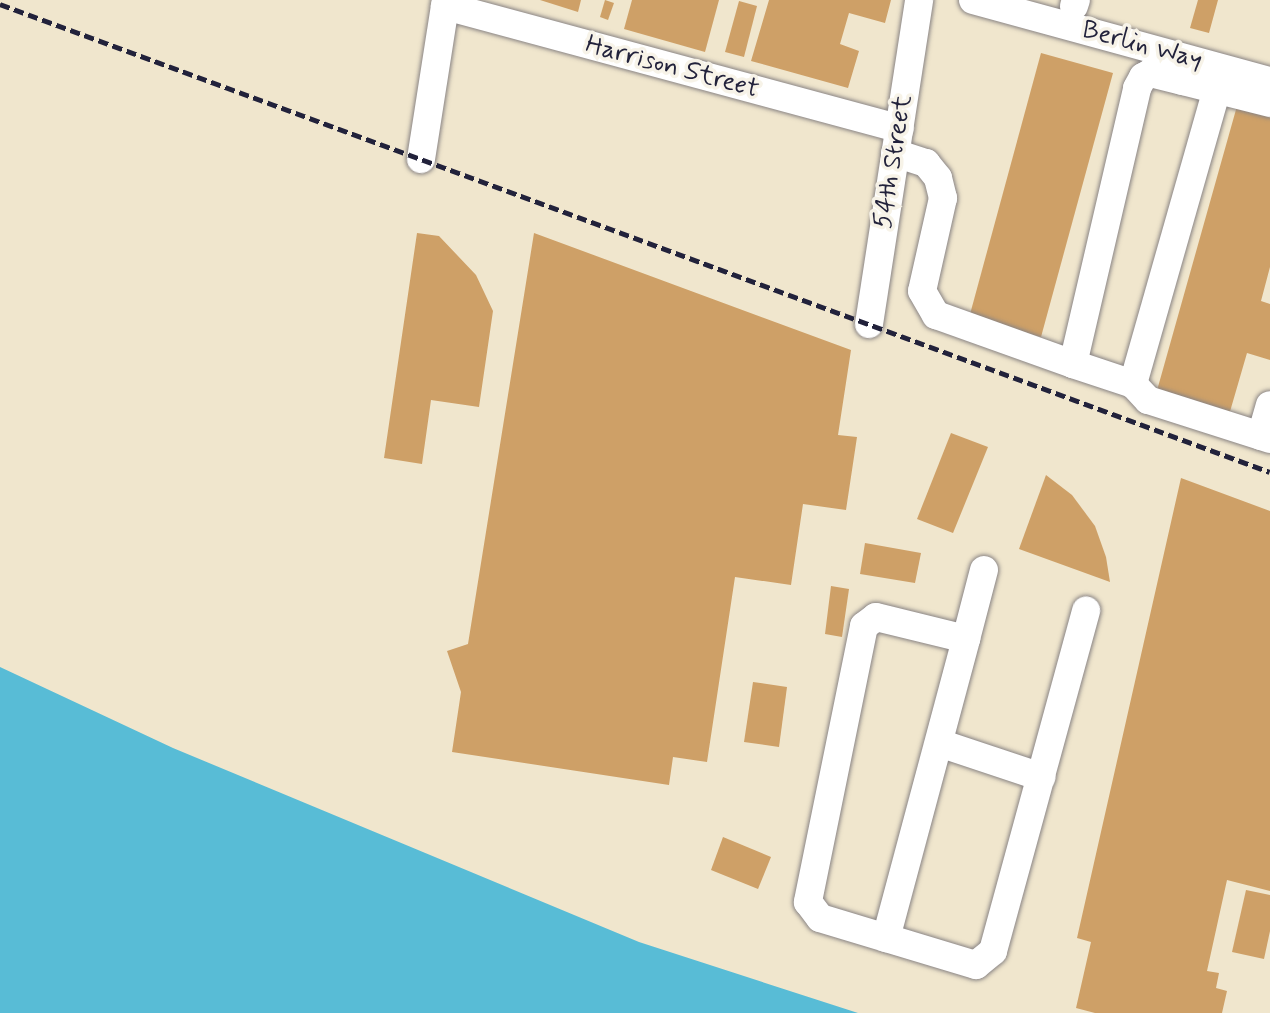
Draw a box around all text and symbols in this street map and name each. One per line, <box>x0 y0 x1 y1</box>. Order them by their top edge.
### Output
street label: Berlin Way <box>1077 15 1207 77</box>
street label: Harrison Street <box>583 30 761 106</box>
street label: 54th Street <box>868 93 920 231</box>

